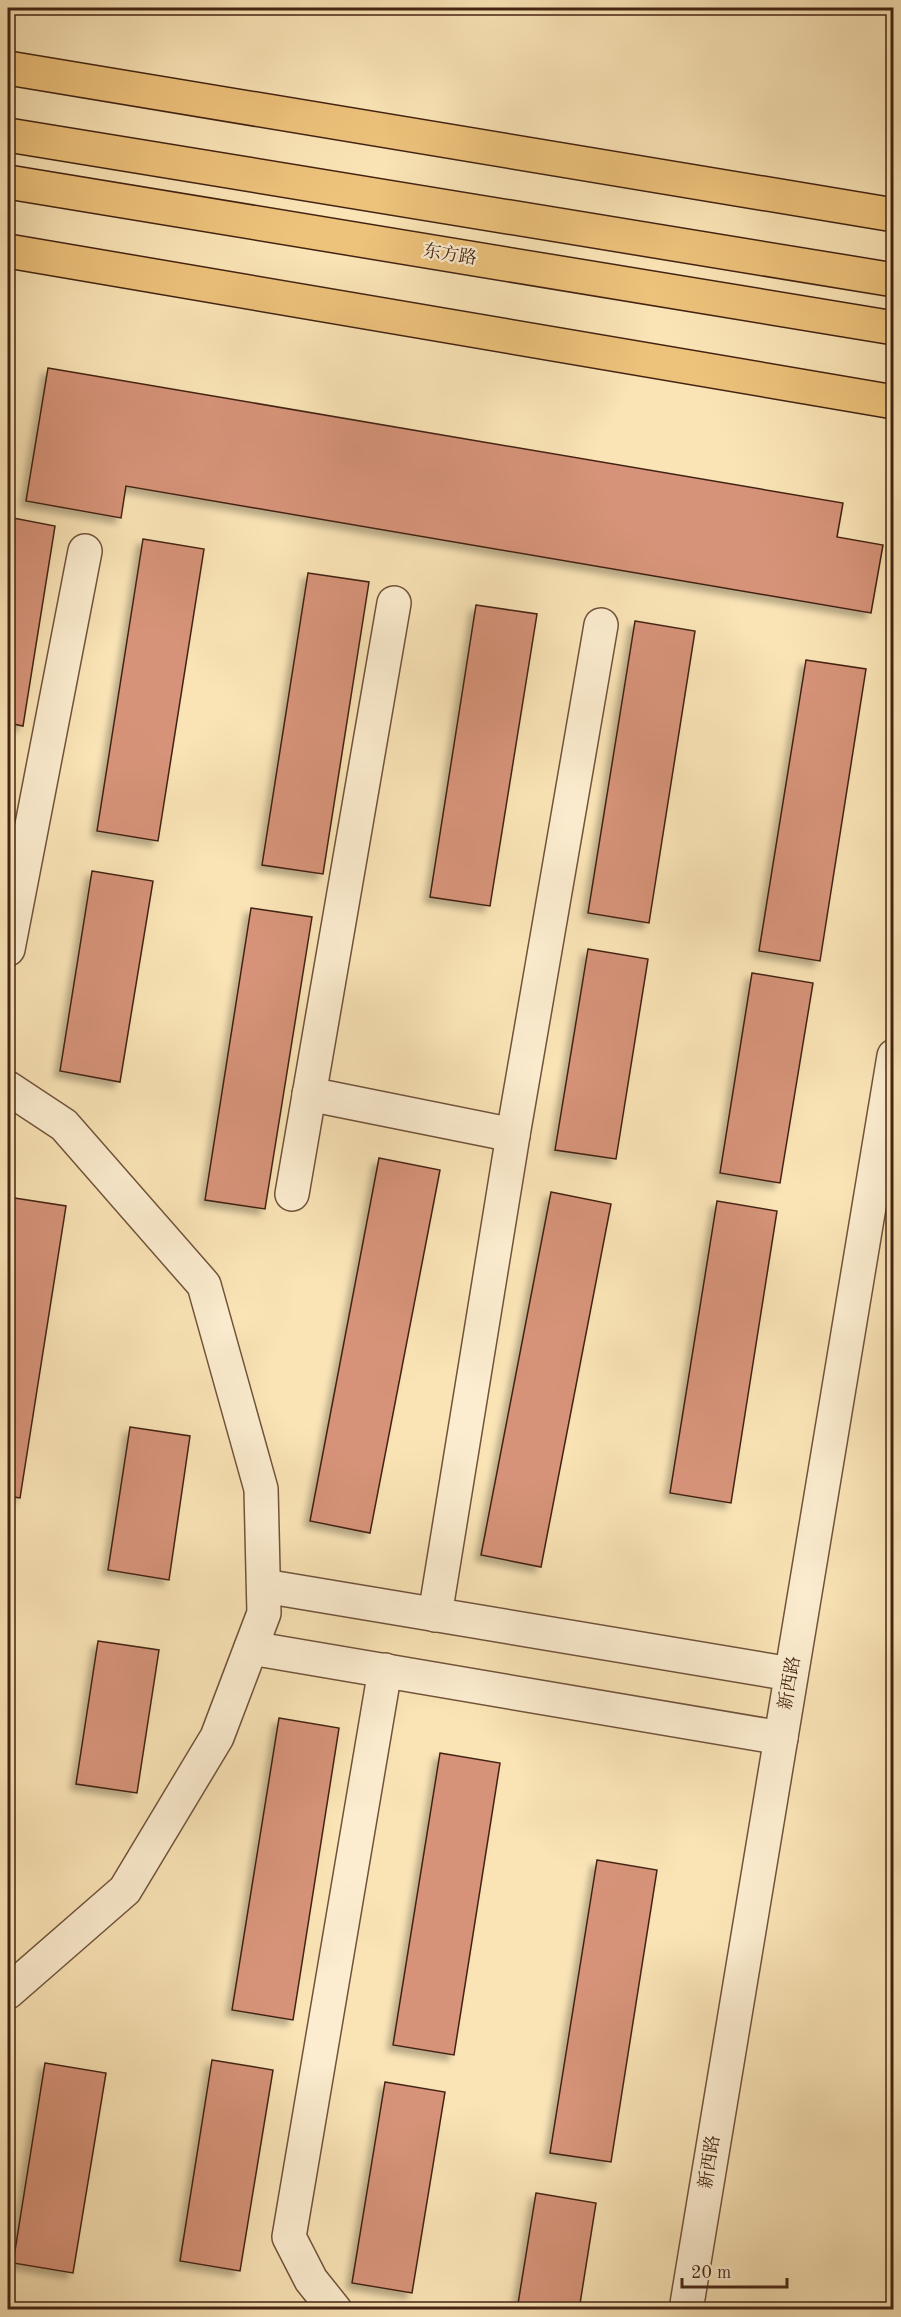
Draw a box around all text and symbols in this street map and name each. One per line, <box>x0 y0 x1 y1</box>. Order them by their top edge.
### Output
street label: 东方路 <box>422 240 478 268</box>
street label: 新西路 <box>774 1655 804 1711</box>
street label: 新西路 <box>695 2134 723 2190</box>
scale bar <box>682 2251 787 2289</box>
text: 20 m <box>691 2264 731 2282</box>

